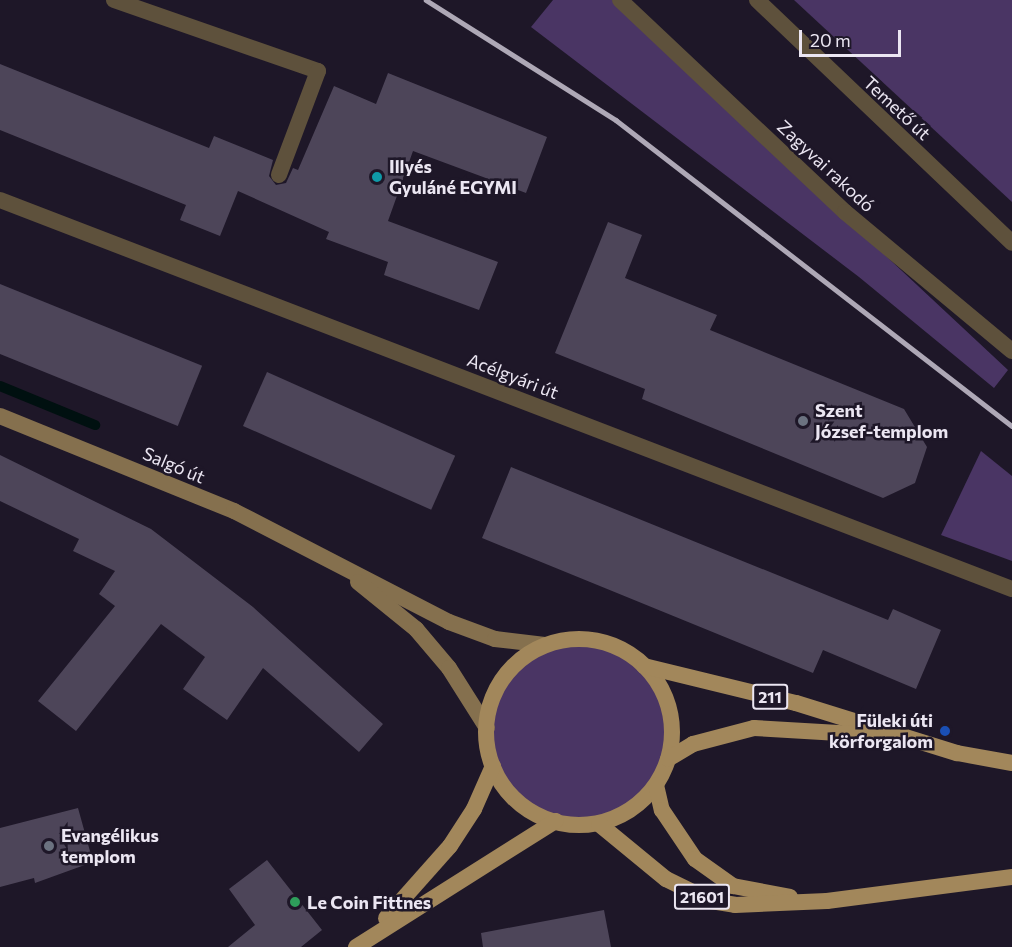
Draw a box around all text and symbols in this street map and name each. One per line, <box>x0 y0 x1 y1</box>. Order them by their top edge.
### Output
scale bar <box>802 18 904 56</box>
text: 20 m <box>810 29 851 51</box>
street label: Temető út <box>859 72 935 144</box>
street label: Zagyvai rakodó <box>773 116 879 216</box>
place label: Illyés Gyuláné EGYMI <box>389 156 517 198</box>
marker: Illyés Gyuláné EGYMI <box>370 170 384 184</box>
street label: Acélgyári út <box>464 349 562 403</box>
place label: Szent József-templom <box>815 400 948 442</box>
marker: Szent József-templom <box>796 414 810 428</box>
street label: Salgó út <box>140 442 208 488</box>
road number: 211 <box>752 684 788 710</box>
place label: Füleki úti körforgalom <box>829 710 933 752</box>
marker: Füleki úti körforgalom <box>938 724 952 738</box>
place label: Evangélikus templom <box>61 825 159 868</box>
marker: Evangélikus templom <box>42 839 56 853</box>
road number: 21601 <box>674 884 730 910</box>
place label: Le Coin Fittnes <box>307 891 431 913</box>
marker: Le Coin Fittnes <box>288 895 302 909</box>

